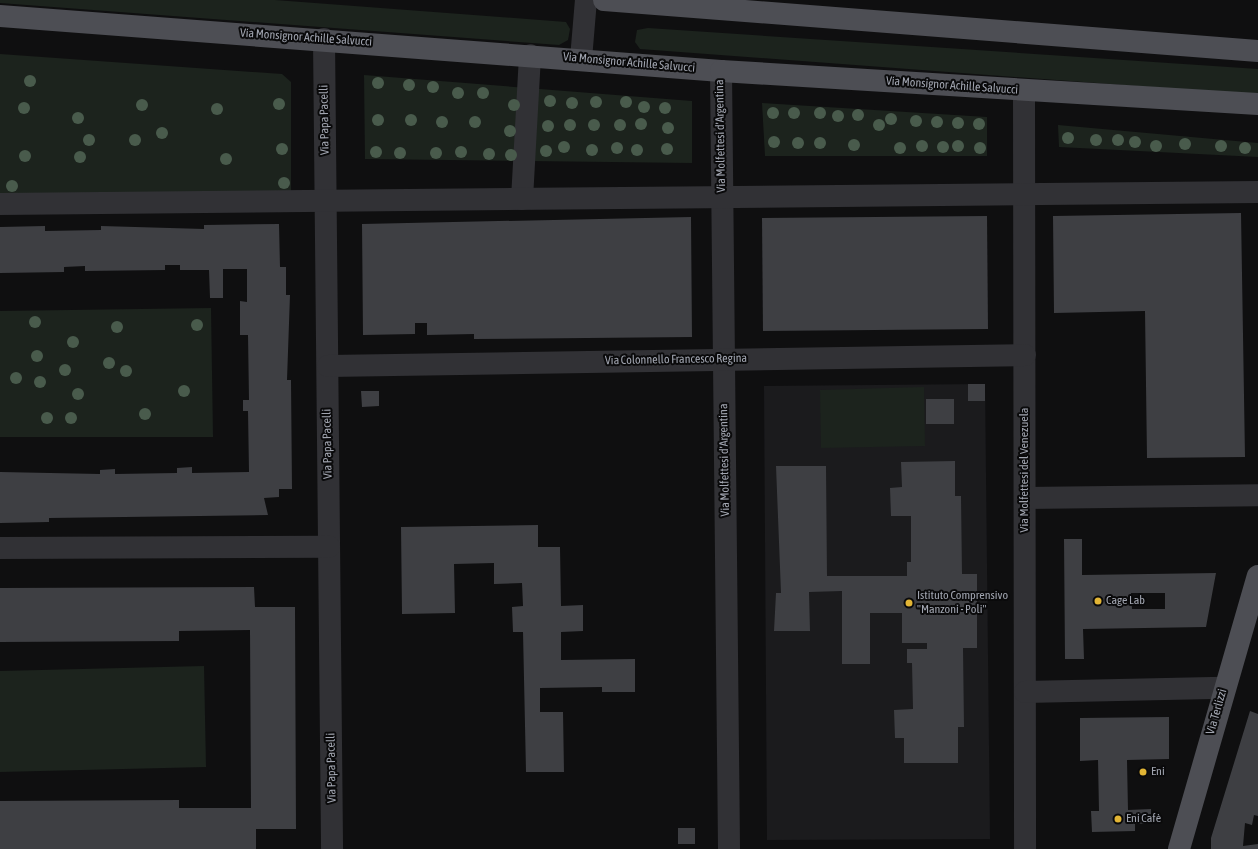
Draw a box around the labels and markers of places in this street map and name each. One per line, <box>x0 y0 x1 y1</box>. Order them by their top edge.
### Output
place label: Istituto Comprensivo "Manzoni - Poli" <box>917 589 1008 617</box>
place label: Cage Lab <box>1106 594 1145 608</box>
marker: Cage Lab <box>1093 596 1103 606</box>
marker: Istituto Comprensivo "Manzoni - Poli" <box>904 598 914 608</box>
place label: Eni <box>1151 765 1165 779</box>
marker: Eni <box>1138 767 1148 777</box>
place label: Eni Cafè <box>1126 812 1161 826</box>
marker: Eni Cafè <box>1113 814 1123 824</box>

